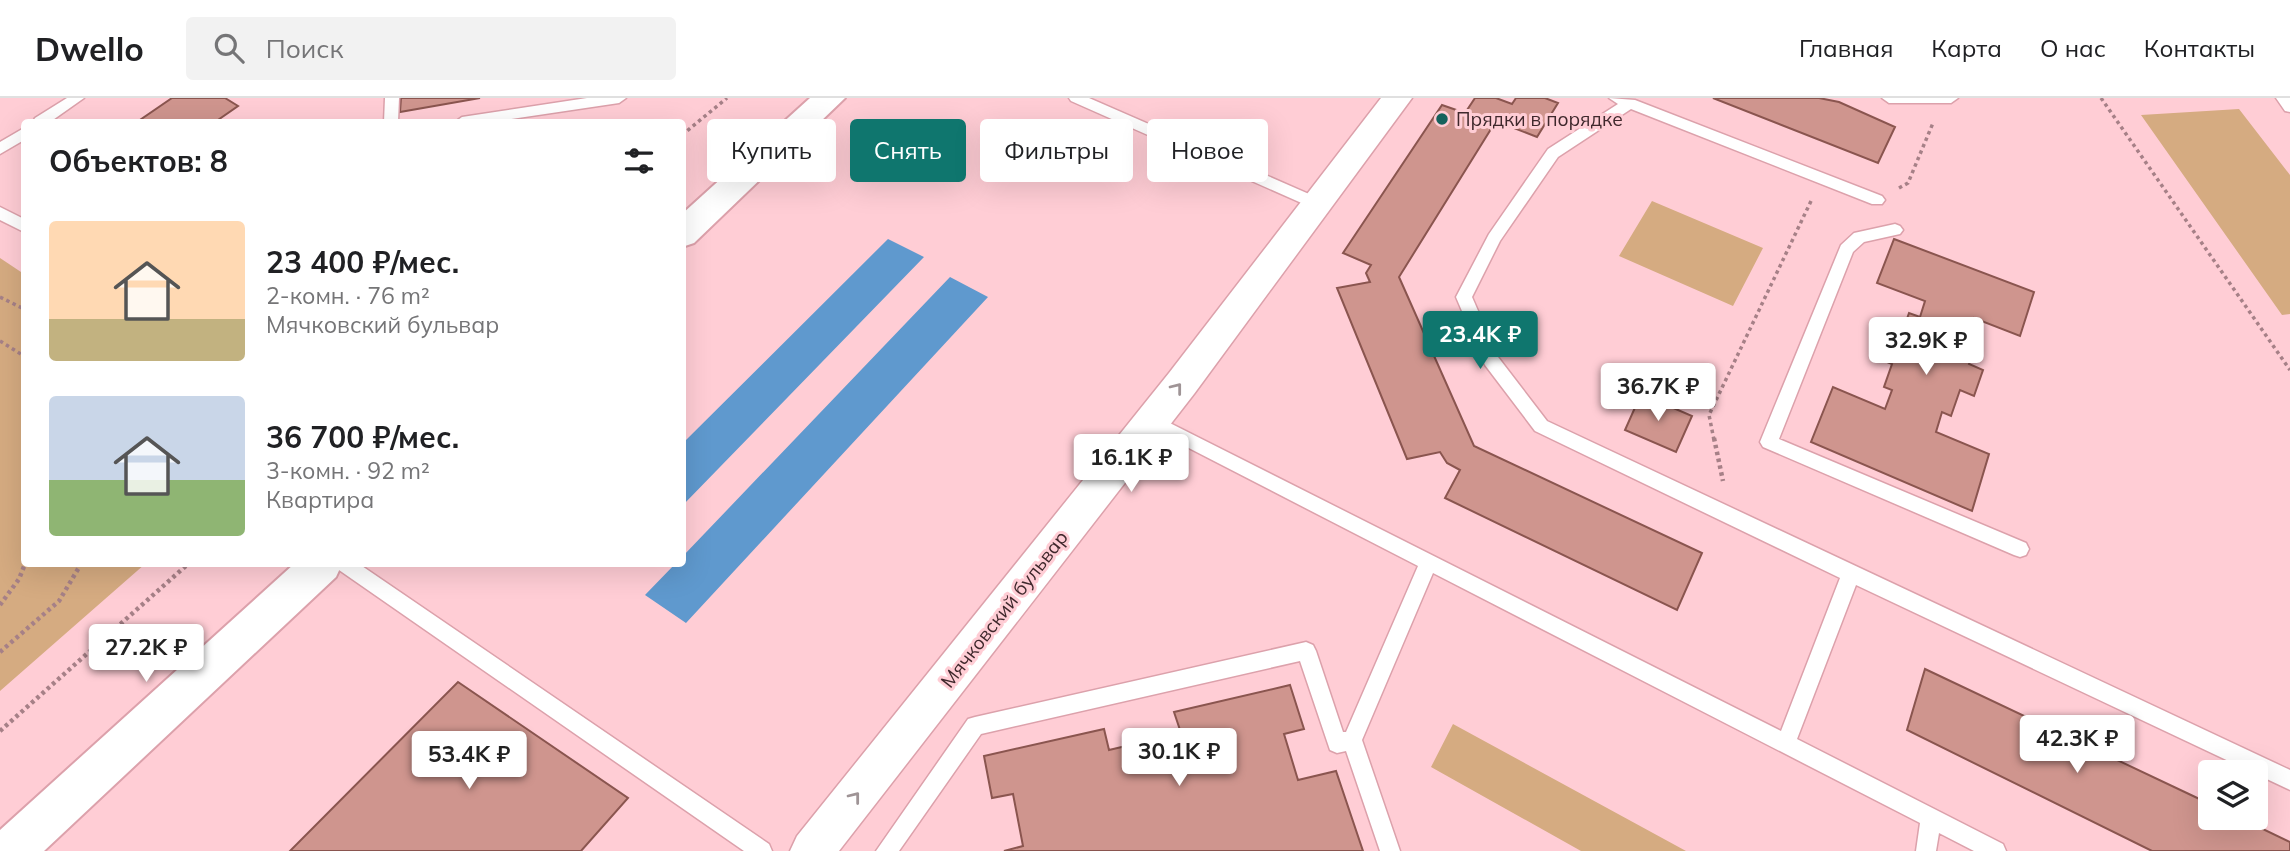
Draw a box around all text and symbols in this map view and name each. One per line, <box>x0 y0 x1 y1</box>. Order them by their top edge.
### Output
search box <box>186 17 676 80</box>
text: Dwello <box>35 28 144 69</box>
icon: search <box>210 29 248 67</box>
text: Поиск <box>266 32 343 65</box>
text: Главная <box>1799 33 1893 63</box>
text: Карта <box>1931 33 2002 63</box>
text: О нас <box>2040 33 2106 63</box>
text: Контакты <box>2144 33 2255 63</box>
place label: Прядки в порядке <box>1456 107 1623 131</box>
marker: Прядки в порядке <box>1434 111 1450 127</box>
chip: Купить <box>707 119 836 182</box>
chip: Снять <box>850 119 966 182</box>
chip: Фильтры <box>980 119 1133 182</box>
chip: Новое <box>1147 119 1268 182</box>
text: Объектов: 8 <box>49 142 228 180</box>
icon: filters <box>620 142 658 180</box>
text: 23 400 ₽/мес. <box>266 243 459 281</box>
icon: home <box>105 249 189 333</box>
text: 2-комн. · 76 m² <box>266 281 430 310</box>
text: Мячковский бульвар <box>266 310 499 339</box>
pin: 23.4K ₽ <box>1415 312 1545 371</box>
pin: 32.9K ₽ <box>1861 317 1991 377</box>
text: 23.4K ₽ <box>1439 319 1521 348</box>
text: 32.9K ₽ <box>1885 325 1967 354</box>
pin: 36.7K ₽ <box>1593 364 1723 423</box>
text: 36.7K ₽ <box>1617 371 1699 400</box>
one-way arrow <box>1169 383 1182 395</box>
text: 36 700 ₽/мес. <box>266 418 459 456</box>
icon: home <box>105 424 189 508</box>
pin: 16.1K ₽ <box>1066 434 1196 494</box>
text: 16.1K ₽ <box>1090 442 1172 471</box>
text: 3-комн. · 92 m² <box>266 456 430 485</box>
text: Квартира <box>266 485 374 514</box>
street label: Мячковский бульвар <box>935 526 1073 692</box>
pin: 27.2K ₽ <box>81 624 211 684</box>
text: 27.2K ₽ <box>105 632 187 661</box>
pin: 42.3K ₽ <box>2012 716 2142 775</box>
text: 42.3K ₽ <box>2036 723 2118 752</box>
pin: 30.1K ₽ <box>1114 728 1244 788</box>
pin: 53.4K ₽ <box>404 732 534 791</box>
text: 30.1K ₽ <box>1138 736 1220 765</box>
text: 53.4K ₽ <box>428 739 510 768</box>
map controls <box>2198 760 2268 830</box>
button: layers <box>2198 760 2268 830</box>
one-way arrow <box>846 793 859 805</box>

